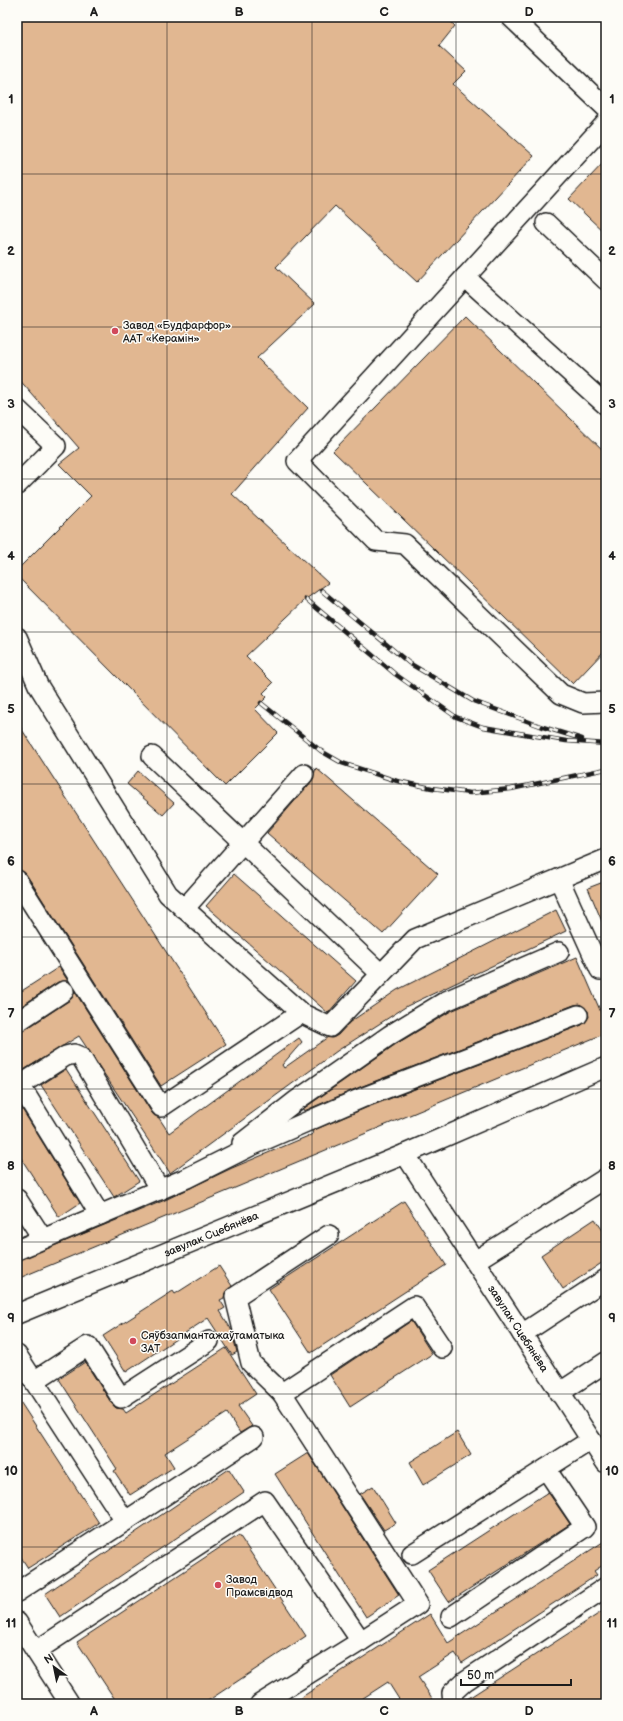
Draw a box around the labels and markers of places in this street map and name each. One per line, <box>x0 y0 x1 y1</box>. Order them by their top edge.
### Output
place label: Завод «Будфарфор» ААТ «Керамін» <box>122 319 231 345</box>
marker: Завод «Будфарфор» ААТ «Керамін» <box>110 326 120 336</box>
place label: Сяўбзапмантажаўтаматыка ЗАТ <box>141 1329 285 1355</box>
marker: Сяўбзапмантажаўтаматыка ЗАТ <box>128 1336 138 1346</box>
place label: Завод Прамсвідвод <box>226 1573 293 1599</box>
marker: Завод Прамсвідвод <box>213 1580 223 1590</box>

